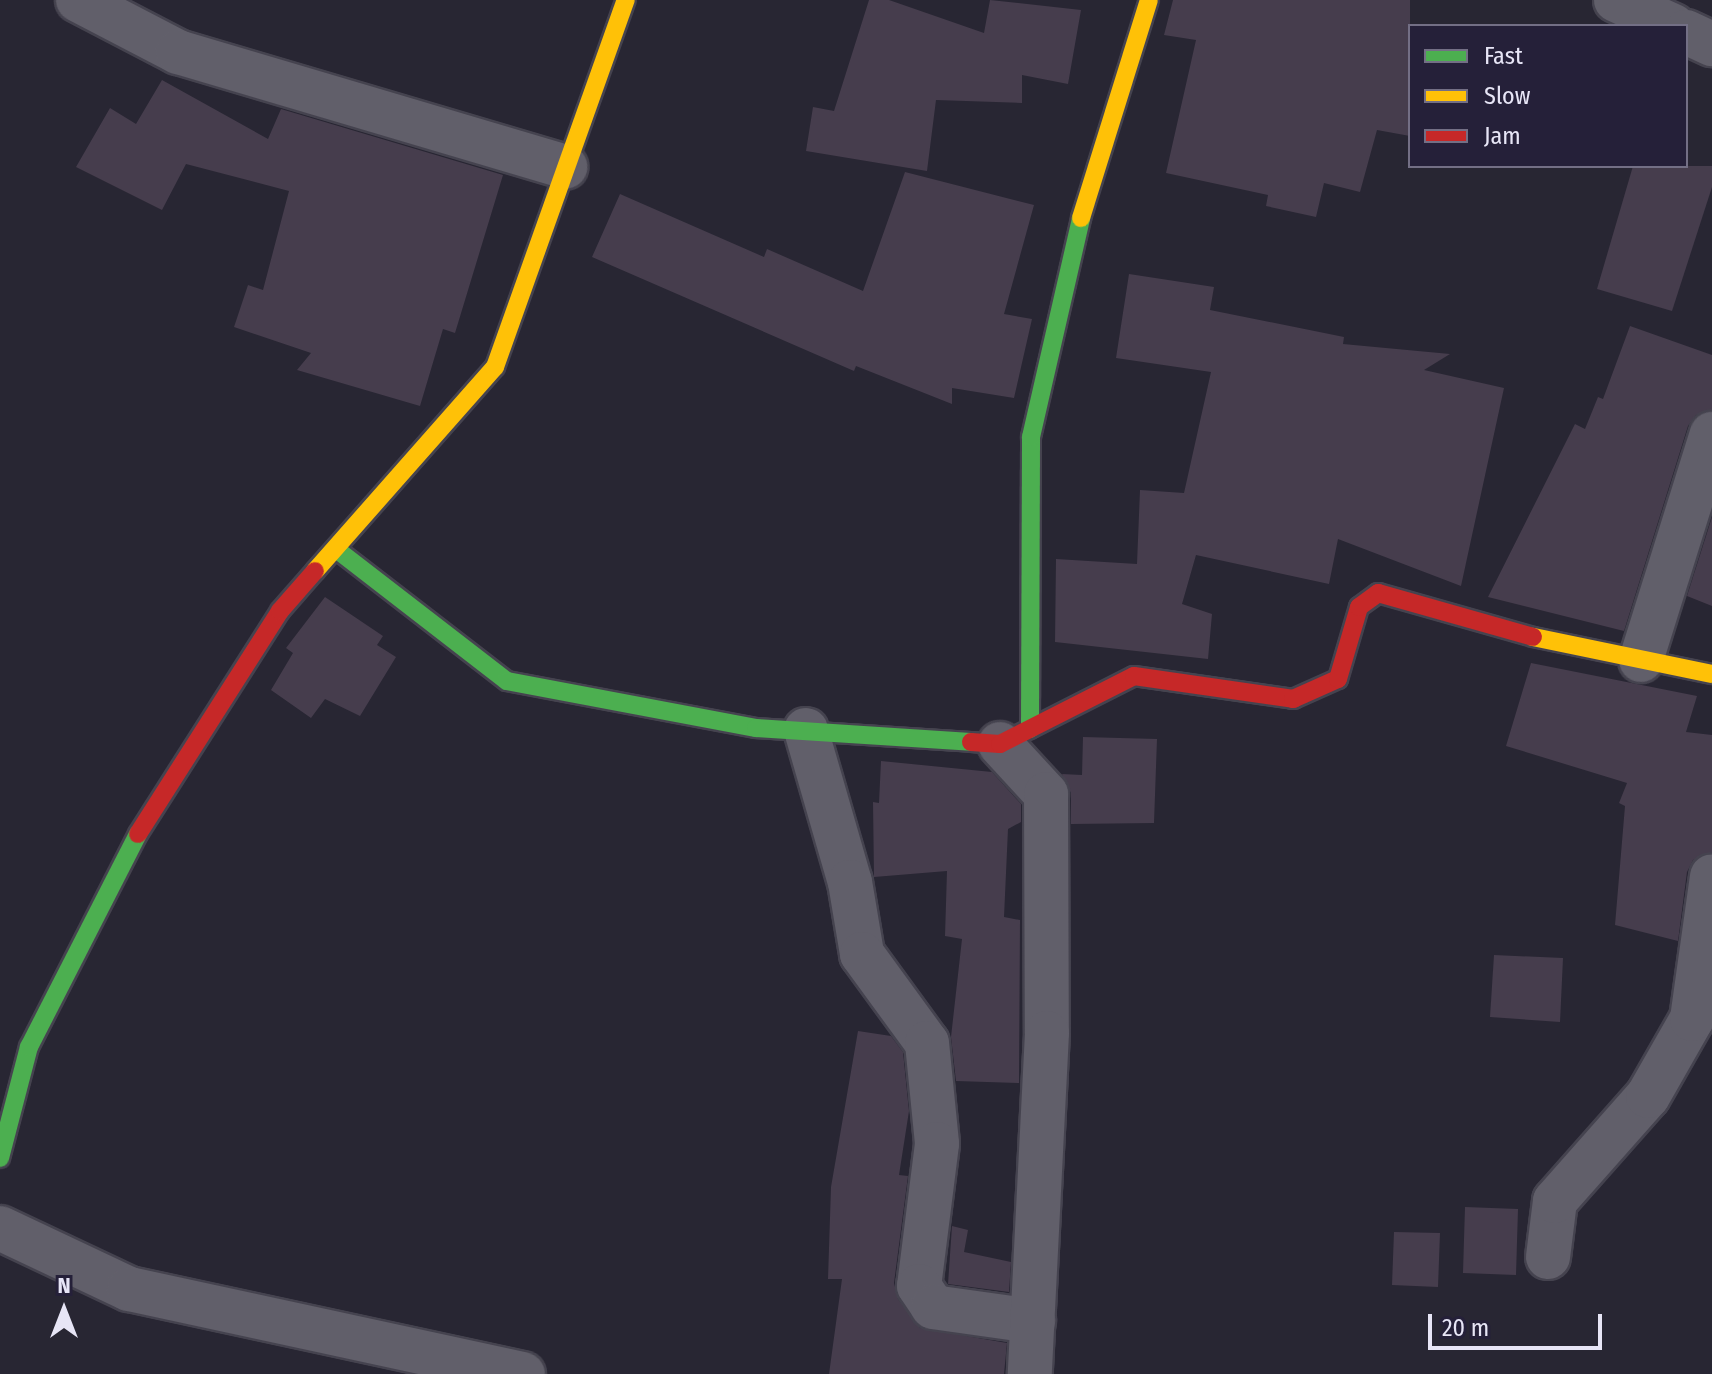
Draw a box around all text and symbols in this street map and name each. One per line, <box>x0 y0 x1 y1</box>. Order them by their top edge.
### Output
legend <box>1408 24 1688 168</box>
text: Fast <box>1484 42 1523 70</box>
text: Slow <box>1484 82 1530 110</box>
text: Jam <box>1484 122 1521 150</box>
north arrow <box>24 1270 104 1350</box>
text: N <box>57 1272 71 1299</box>
scale bar <box>1432 1298 1606 1348</box>
text: 20 m <box>1442 1314 1489 1342</box>

